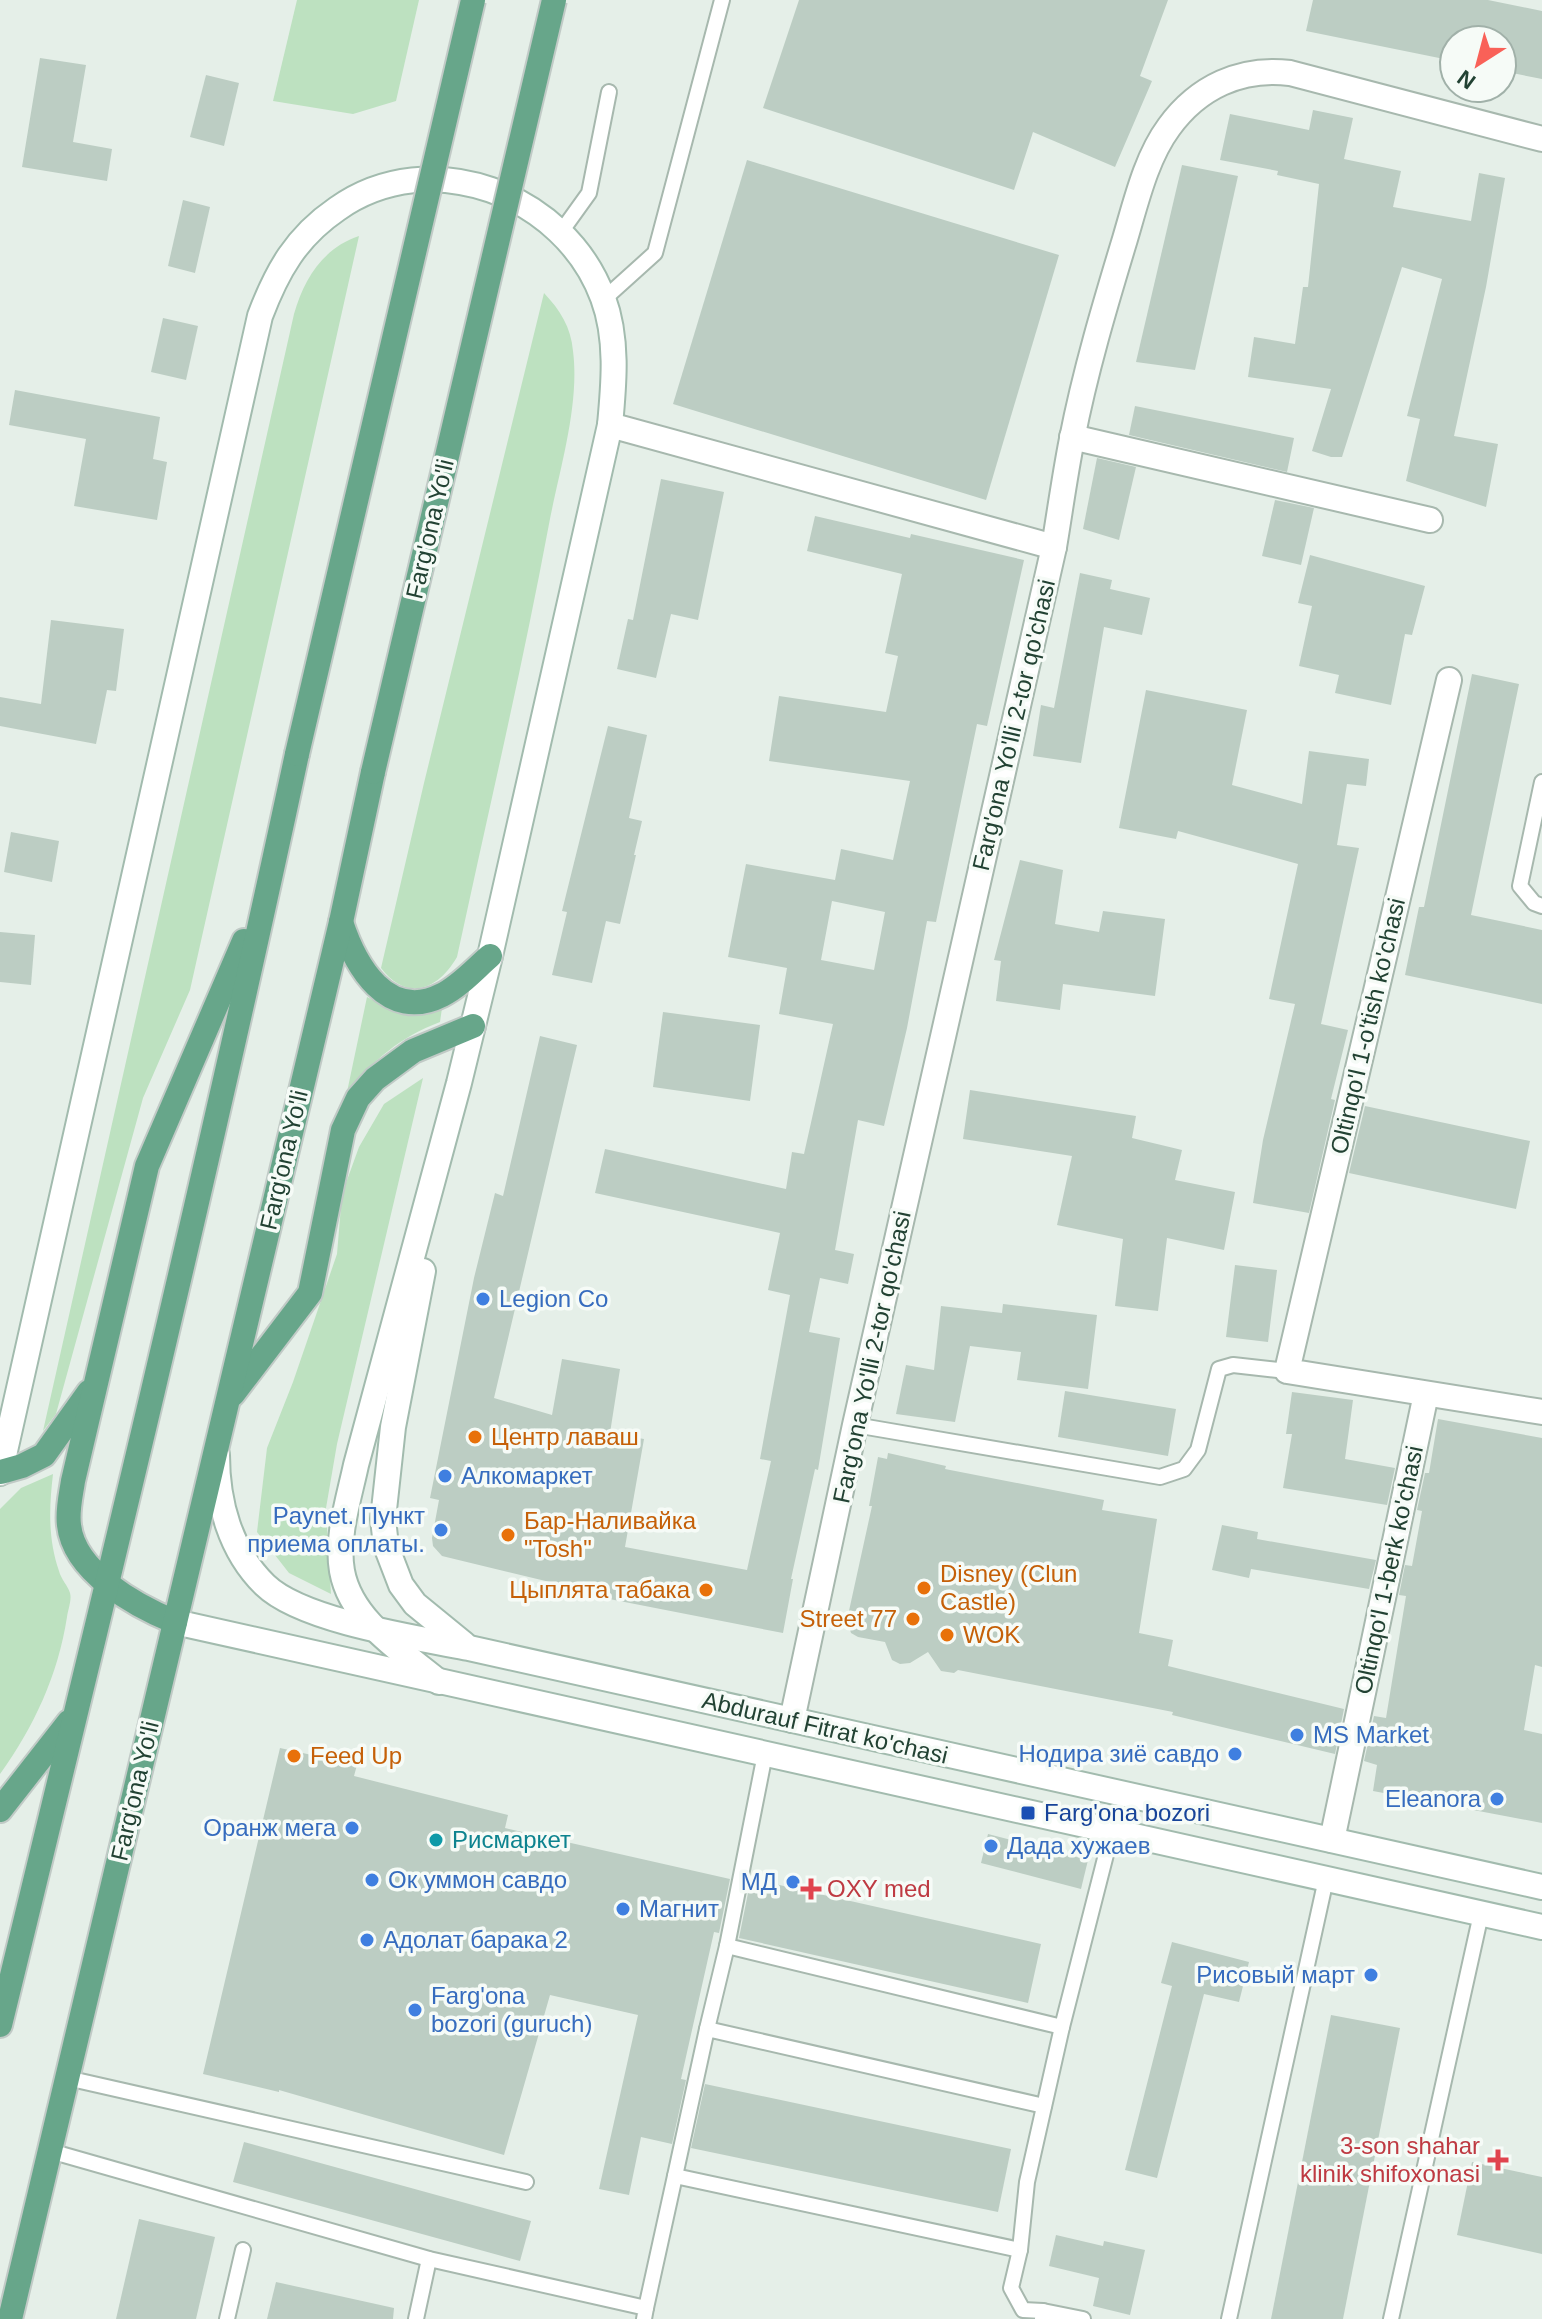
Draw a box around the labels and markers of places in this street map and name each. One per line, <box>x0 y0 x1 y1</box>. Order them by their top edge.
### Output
place label: Legion Co <box>499 1285 608 1312</box>
marker: Legion Co <box>474 1290 492 1308</box>
place label: Центр лаваш <box>491 1423 639 1450</box>
marker: Центр лаваш <box>466 1428 484 1446</box>
place label: Алкомаркет <box>461 1462 593 1489</box>
marker: Алкомаркет <box>436 1467 454 1485</box>
place label: Paynet. Пункт приема оплаты. <box>247 1502 425 1557</box>
place label: Бар-Наливайка "Tosh" <box>524 1507 697 1562</box>
marker: Paynet. Пункт приема оплаты. <box>432 1521 450 1539</box>
marker: Бар-Наливайка "Tosh" <box>499 1526 517 1544</box>
place label: Disney (Clun Castle) <box>940 1560 1077 1615</box>
place label: Цыплята табака <box>509 1576 691 1603</box>
marker: Disney (Clun Castle) <box>915 1579 933 1597</box>
marker: Цыплята табака <box>697 1581 715 1599</box>
place label: Street 77 <box>800 1605 897 1632</box>
marker: Street 77 <box>904 1610 922 1628</box>
place label: WOK <box>963 1621 1020 1648</box>
marker: WOK <box>938 1626 956 1644</box>
place label: MS Market <box>1313 1721 1429 1748</box>
marker: MS Market <box>1288 1726 1306 1744</box>
place label: Нодира зиё савдо <box>1018 1740 1219 1767</box>
place label: Feed Up <box>310 1742 402 1769</box>
marker: Нодира зиё савдо <box>1226 1745 1244 1763</box>
marker: Feed Up <box>285 1747 303 1765</box>
place label: Eleanora <box>1385 1785 1482 1812</box>
marker: Eleanora <box>1488 1790 1506 1808</box>
place label: Farg'ona bozori <box>1044 1799 1210 1826</box>
marker: Farg'ona bozori <box>1019 1804 1037 1822</box>
place label: Оранж мега <box>203 1814 337 1841</box>
marker: Оранж мега <box>343 1819 361 1837</box>
place label: Рисмаркет <box>452 1826 571 1853</box>
marker: Рисмаркет <box>427 1831 445 1849</box>
place label: Дада хужаев <box>1007 1832 1150 1859</box>
marker: Дада хужаев <box>982 1837 1000 1855</box>
place label: Ок уммон савдо <box>388 1866 567 1893</box>
place label: МД <box>741 1868 777 1895</box>
marker: Ок уммон савдо <box>363 1871 381 1889</box>
marker: МД <box>784 1873 802 1891</box>
place label: OXY med <box>827 1875 931 1902</box>
marker: OXY med <box>802 1880 820 1898</box>
place label: Магнит <box>639 1895 719 1922</box>
marker: Магнит <box>614 1900 632 1918</box>
place label: Адолат барака 2 <box>383 1926 568 1953</box>
marker: Адолат барака 2 <box>358 1931 376 1949</box>
place label: Рисовый март <box>1196 1961 1355 1988</box>
marker: Рисовый март <box>1362 1966 1380 1984</box>
place label: Farg'ona bozori (guruch) <box>431 1982 592 2037</box>
marker: Farg'ona bozori (guruch) <box>406 2001 424 2019</box>
place label: 3-son shahar klinik shifoxonasi <box>1300 2132 1480 2187</box>
marker: 3-son shahar klinik shifoxonasi <box>1487 2149 1509 2171</box>

